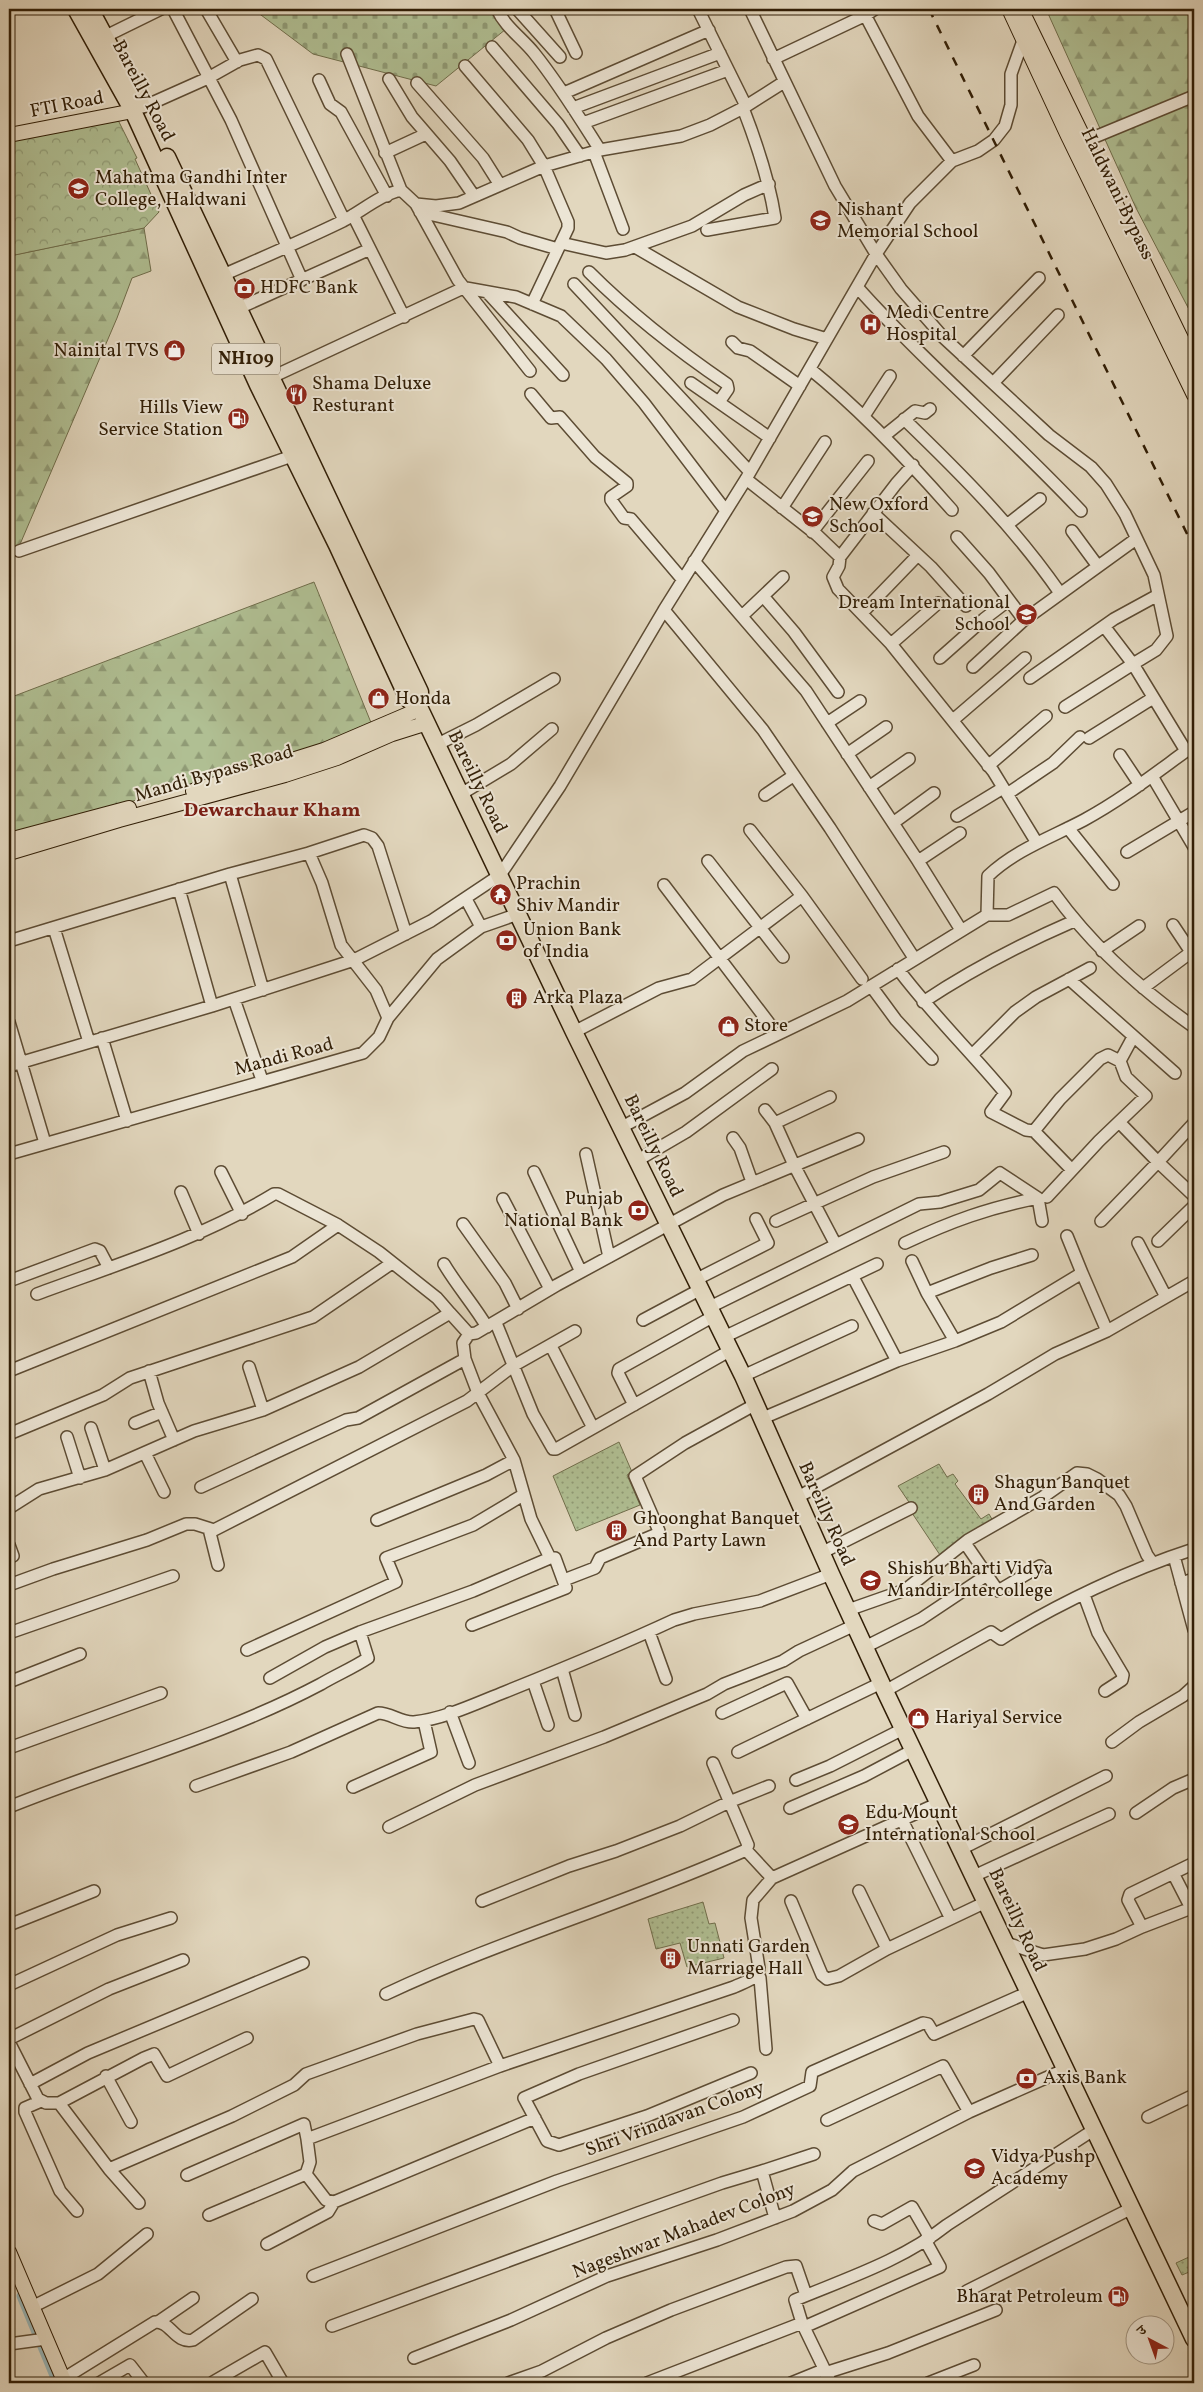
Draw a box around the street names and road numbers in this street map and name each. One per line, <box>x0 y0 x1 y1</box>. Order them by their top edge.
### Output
street label: Bareilly Road <box>105 36 181 146</box>
street label: FTI Road <box>28 85 106 125</box>
street label: Haldwani Bypass <box>1074 124 1160 264</box>
road number: NH109 <box>212 344 280 374</box>
street label: Bareilly Road <box>441 726 513 838</box>
street label: Mandi Bypass Road <box>132 739 296 809</box>
street label: Mandi Road <box>232 1031 336 1083</box>
street label: Bareilly Road <box>617 1090 689 1202</box>
street label: Bareilly Road <box>791 1458 861 1570</box>
street label: Bareilly Road <box>982 1864 1052 1976</box>
street label: Shri Vrindavan Colony <box>582 2075 768 2163</box>
street label: Nageshwar Mahadev Colony <box>569 2176 799 2286</box>

